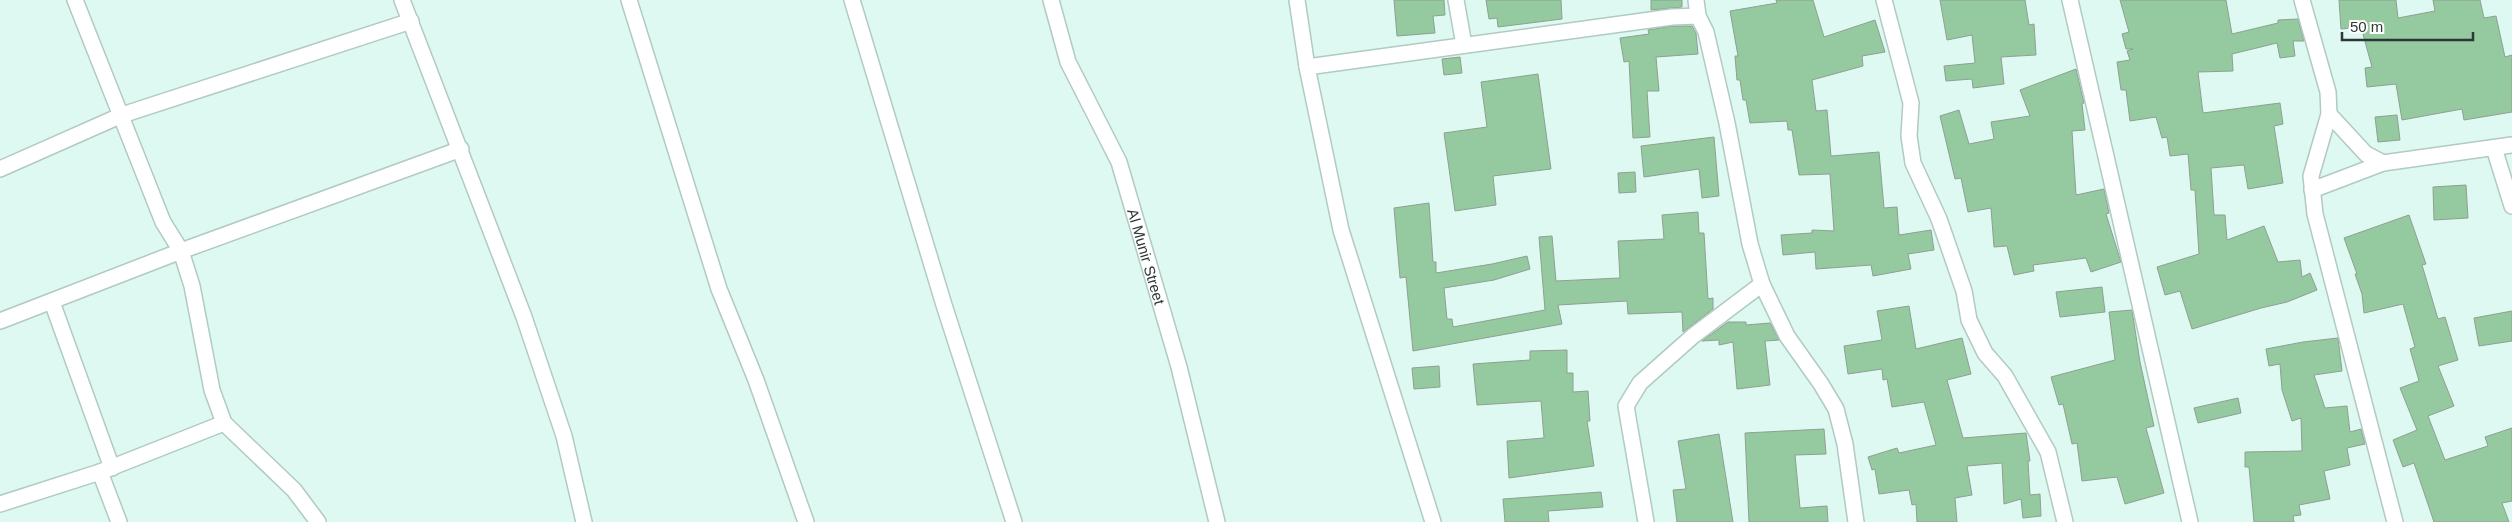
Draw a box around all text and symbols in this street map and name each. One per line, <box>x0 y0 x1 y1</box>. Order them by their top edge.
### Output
scale bar <box>2342 10 2473 42</box>
text: 50 m <box>2350 18 2383 35</box>
street label: Al Munir Street <box>1125 206 1169 307</box>

